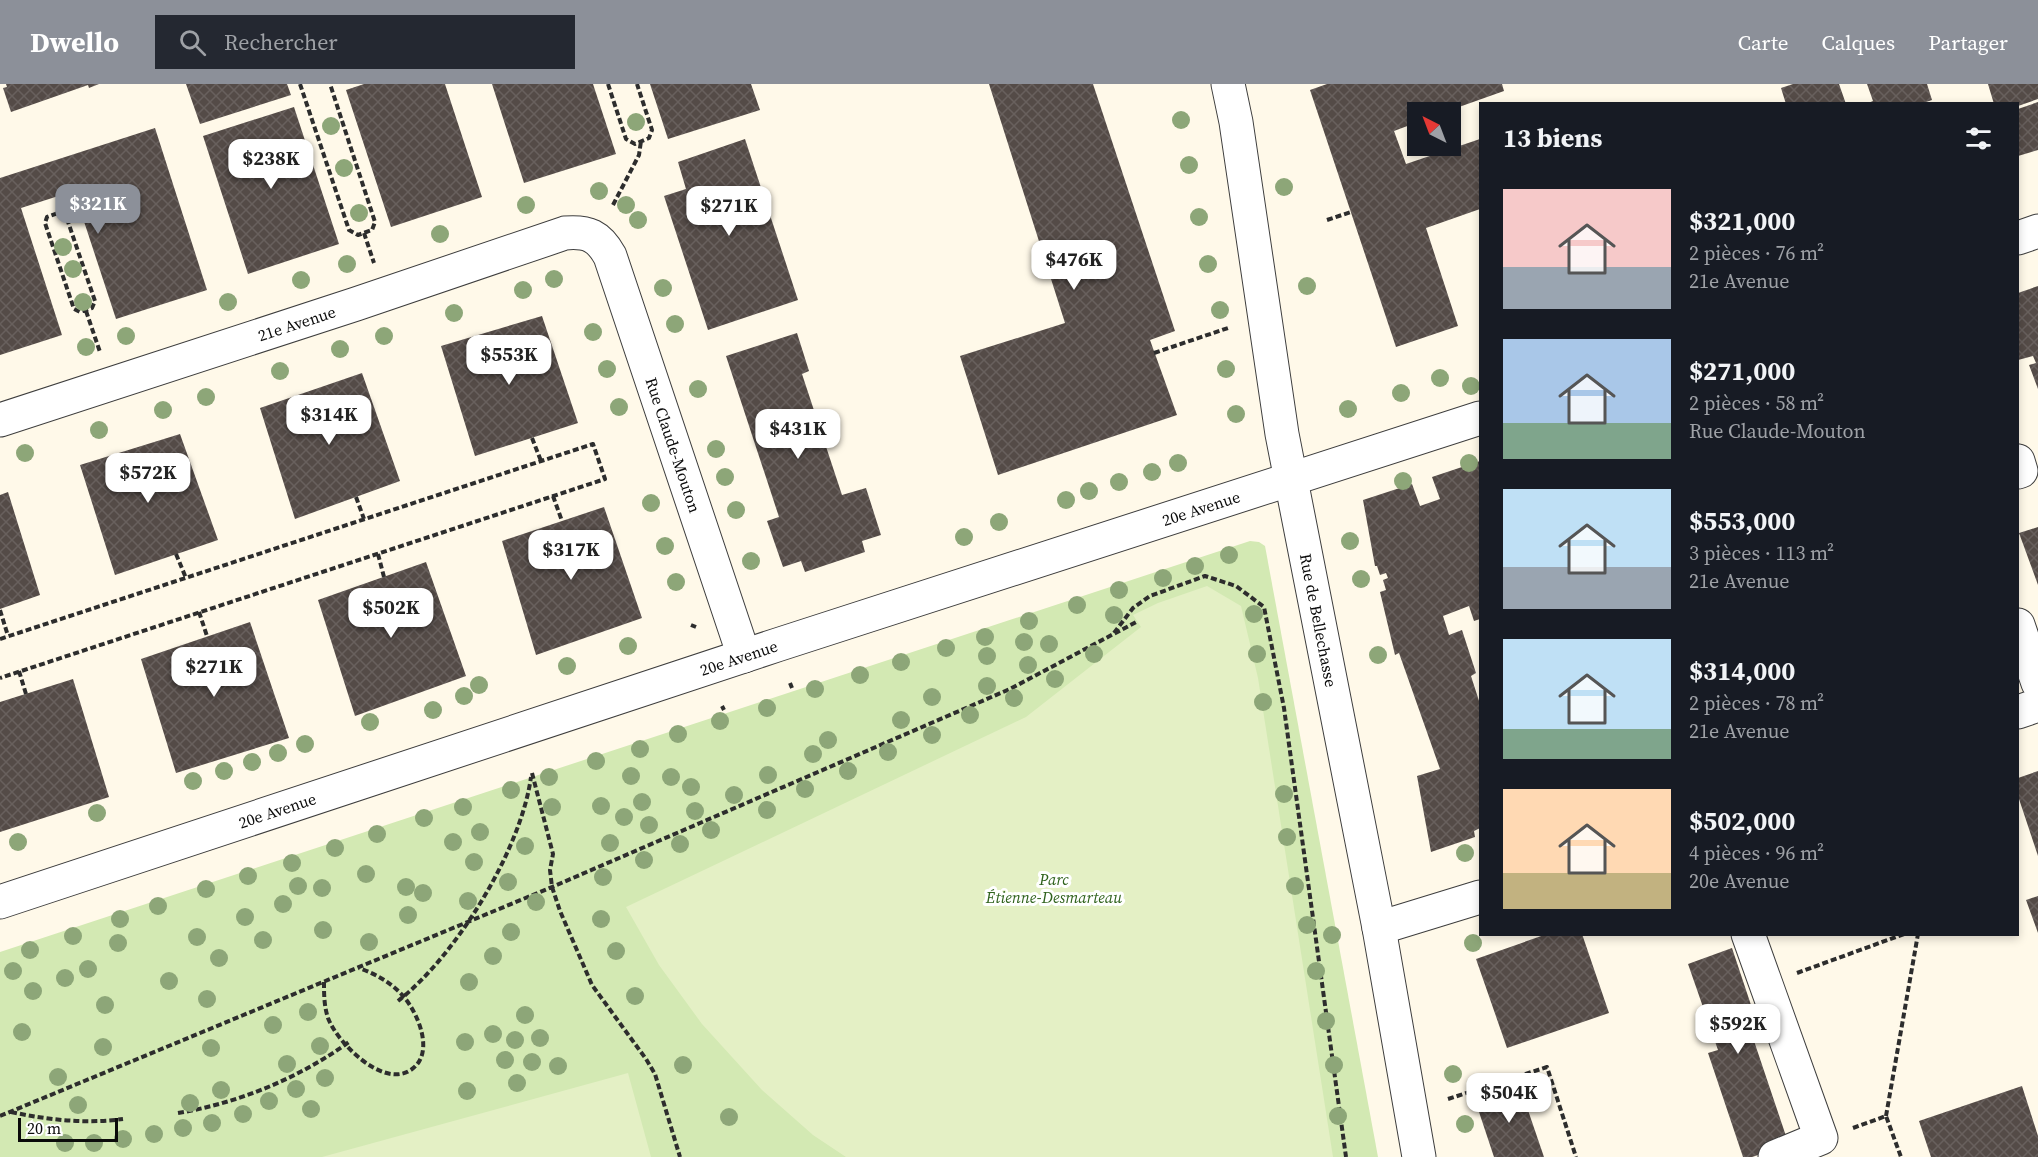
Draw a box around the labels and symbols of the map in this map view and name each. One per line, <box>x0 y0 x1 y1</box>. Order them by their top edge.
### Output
north arrow <box>1407 102 1461 156</box>
pin: $238K <box>229 139 313 190</box>
pin: $321K <box>56 184 140 235</box>
pin: $271K <box>687 186 771 237</box>
pin: $476K <box>1032 240 1116 291</box>
street label: 21e Avenue <box>255 300 338 346</box>
pin: $553K <box>467 335 551 386</box>
street label: Rue Claude-Mouton <box>640 374 706 516</box>
pin: $314K <box>287 395 371 446</box>
pin: $431K <box>756 409 840 460</box>
pin: $572K <box>106 453 190 504</box>
street label: 20e Avenue <box>1159 485 1243 531</box>
pin: $317K <box>529 530 613 581</box>
street label: Rue de Bellechasse <box>1295 552 1342 689</box>
pin: $502K <box>349 588 433 639</box>
street label: 20e Avenue <box>697 635 780 681</box>
pin: $271K <box>172 647 256 698</box>
street label: 20e Avenue <box>236 787 319 833</box>
park label: Parc Étienne-Desmarteau <box>985 868 1123 908</box>
pin: $592K <box>1696 1004 1780 1055</box>
pin: $504K <box>1467 1073 1551 1124</box>
scale bar <box>18 1115 118 1142</box>

